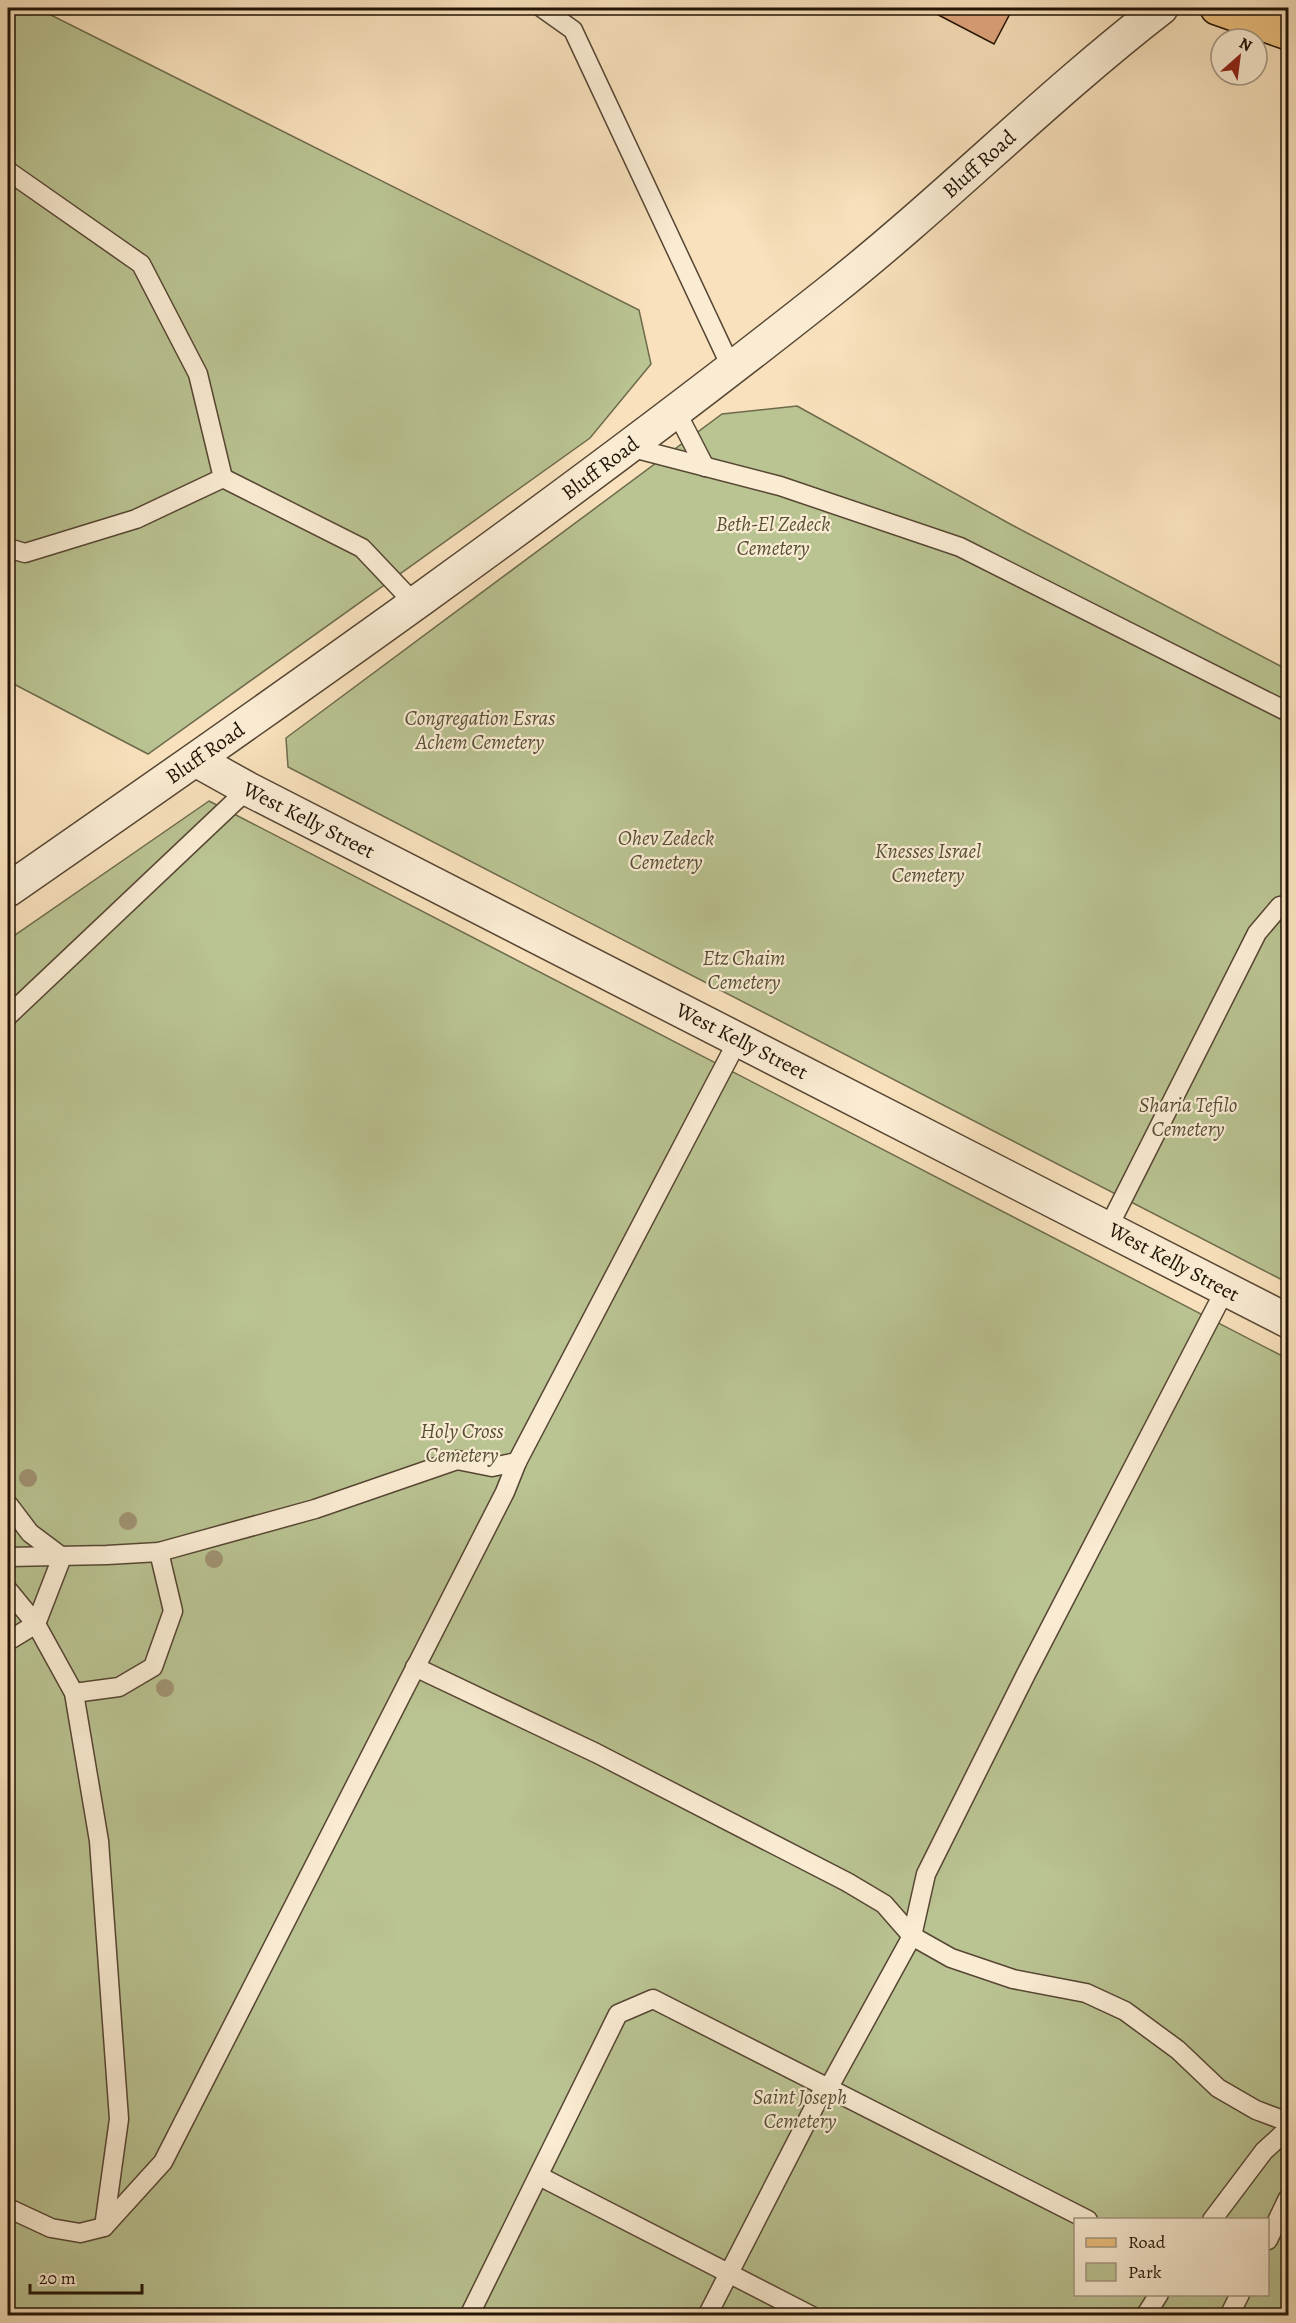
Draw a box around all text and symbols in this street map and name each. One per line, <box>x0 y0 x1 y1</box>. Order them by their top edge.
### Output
north arrow <box>1209 27 1269 87</box>
text: N <box>1235 32 1256 57</box>
street label: Bluff Road <box>936 123 1022 205</box>
street label: Bluff Road <box>556 429 645 506</box>
park label: Beth-El Zedeck Cemetery <box>716 510 830 562</box>
park label: Congregation Esras Achem Cemetery <box>405 704 555 756</box>
street label: Bluff Road <box>160 715 251 790</box>
street label: West Kelly Street <box>237 774 380 865</box>
park label: Ohev Zedeck Cemetery <box>618 824 714 876</box>
park label: Knesses Israel Cemetery <box>875 837 982 889</box>
park label: Etz Chaim Cemetery <box>703 944 785 996</box>
street label: West Kelly Street <box>670 995 813 1086</box>
park label: Sharia Tefilo Cemetery <box>1139 1091 1237 1143</box>
street label: West Kelly Street <box>1103 1215 1244 1308</box>
park label: Holy Cross Cemetery <box>420 1417 504 1469</box>
park label: Saint Joseph Cemetery <box>753 2083 847 2135</box>
legend <box>1074 2218 1269 2296</box>
text: Road <box>1128 2230 1166 2254</box>
scale bar <box>30 2257 142 2295</box>
text: Park <box>1128 2260 1162 2284</box>
text: 20 m <box>39 2266 76 2290</box>

